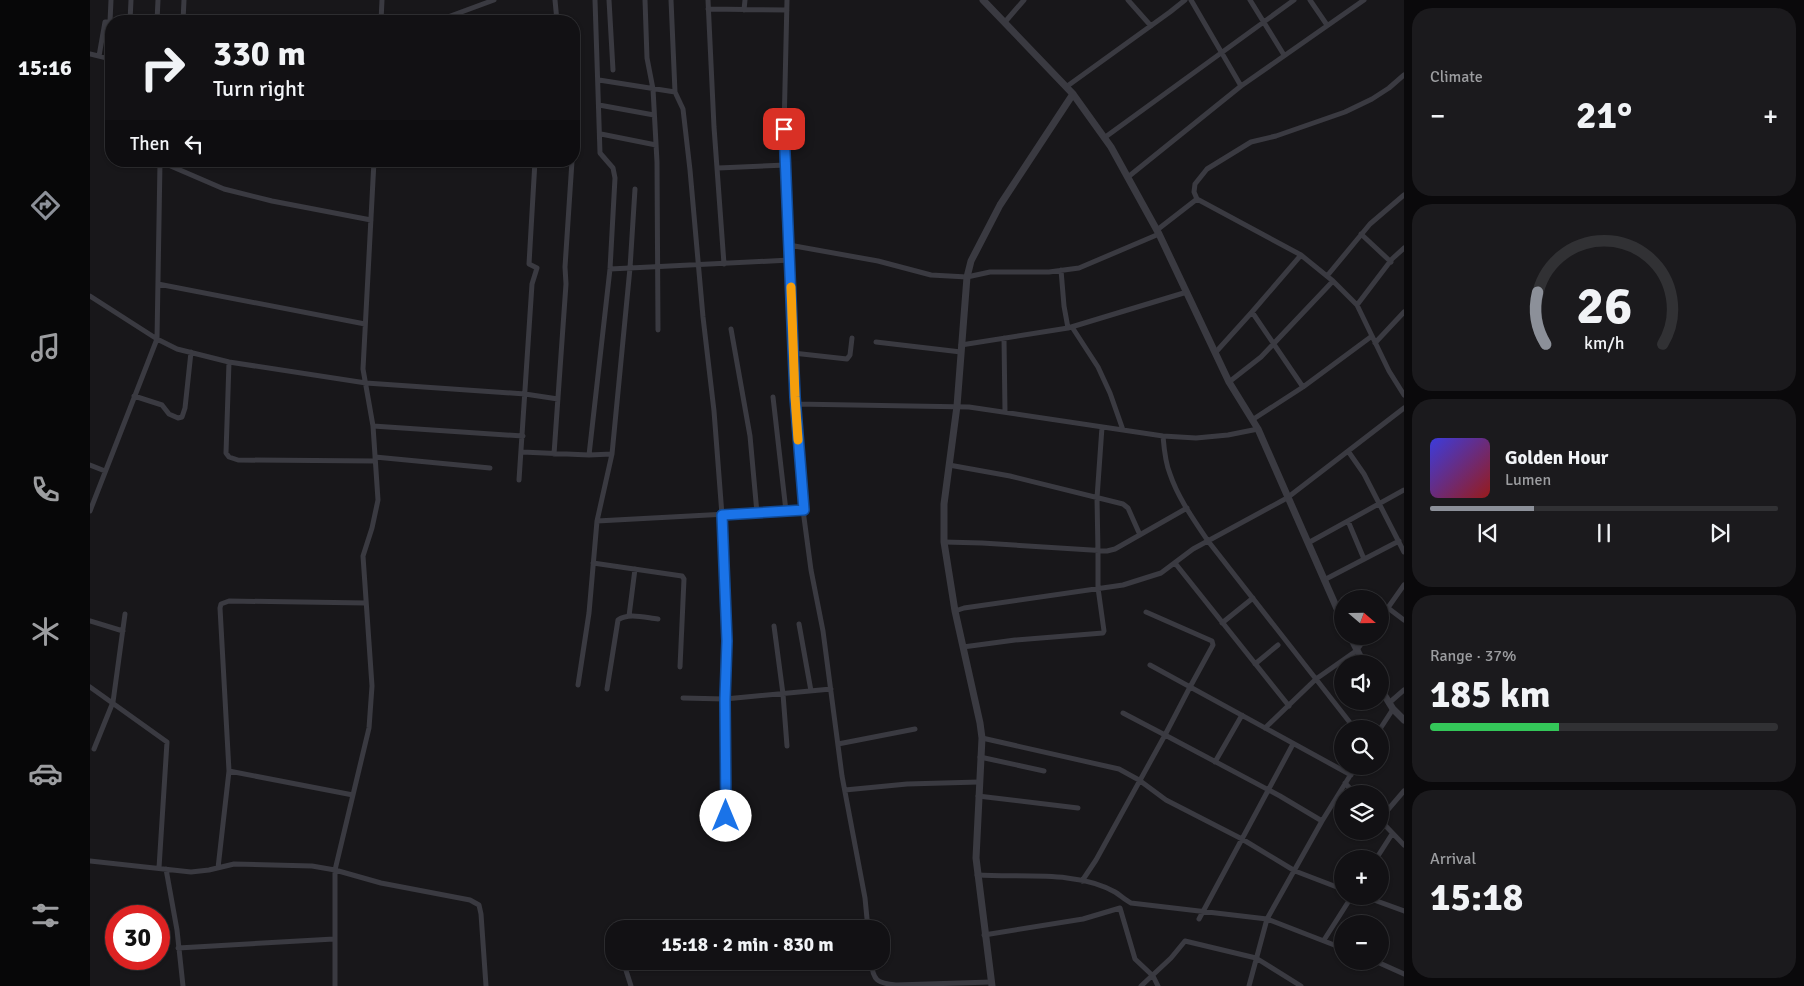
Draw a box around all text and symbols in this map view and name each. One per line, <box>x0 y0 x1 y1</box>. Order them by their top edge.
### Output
text: 330 m <box>213 32 306 75</box>
icon: right <box>130 35 195 100</box>
text: 15:16 <box>18 54 72 81</box>
text: Climate <box>1430 67 1483 87</box>
text: Turn right <box>213 75 305 102</box>
text: 21° <box>1576 92 1632 139</box>
text: − <box>1430 99 1445 133</box>
text: + <box>1763 99 1778 133</box>
pin <box>763 108 805 150</box>
icon: arrive <box>770 115 798 143</box>
icon: left <box>180 130 208 158</box>
text: Then <box>130 132 170 156</box>
icon: directions <box>28 188 63 223</box>
text: 26 <box>1576 274 1632 338</box>
icon: music <box>28 330 63 365</box>
text: km/h <box>1584 332 1624 354</box>
text: Golden Hour <box>1505 446 1608 470</box>
text: Lumen <box>1505 470 1551 490</box>
icon: phone <box>28 472 63 507</box>
icon: previous <box>1474 519 1502 547</box>
icon: pause <box>1590 519 1618 547</box>
icon: next <box>1706 519 1734 547</box>
north arrow <box>1334 590 1389 645</box>
map controls <box>1334 590 1389 970</box>
icon: climate <box>28 614 63 649</box>
text: Range · 37% <box>1430 646 1516 666</box>
button: sound <box>1334 655 1389 710</box>
text: 185 km <box>1430 671 1551 718</box>
button: search <box>1334 720 1389 775</box>
icon: car <box>28 756 63 791</box>
button: layers <box>1334 785 1389 840</box>
position arrow <box>699 789 751 841</box>
text: Arrival <box>1430 849 1476 869</box>
button: + <box>1334 850 1389 905</box>
text: 15:18 <box>1430 874 1523 921</box>
icon: filters <box>28 898 63 933</box>
speed limit sign: 30 <box>105 905 170 970</box>
button: − <box>1334 915 1389 970</box>
text: 15:18 · 2 min · 830 m <box>661 933 834 957</box>

